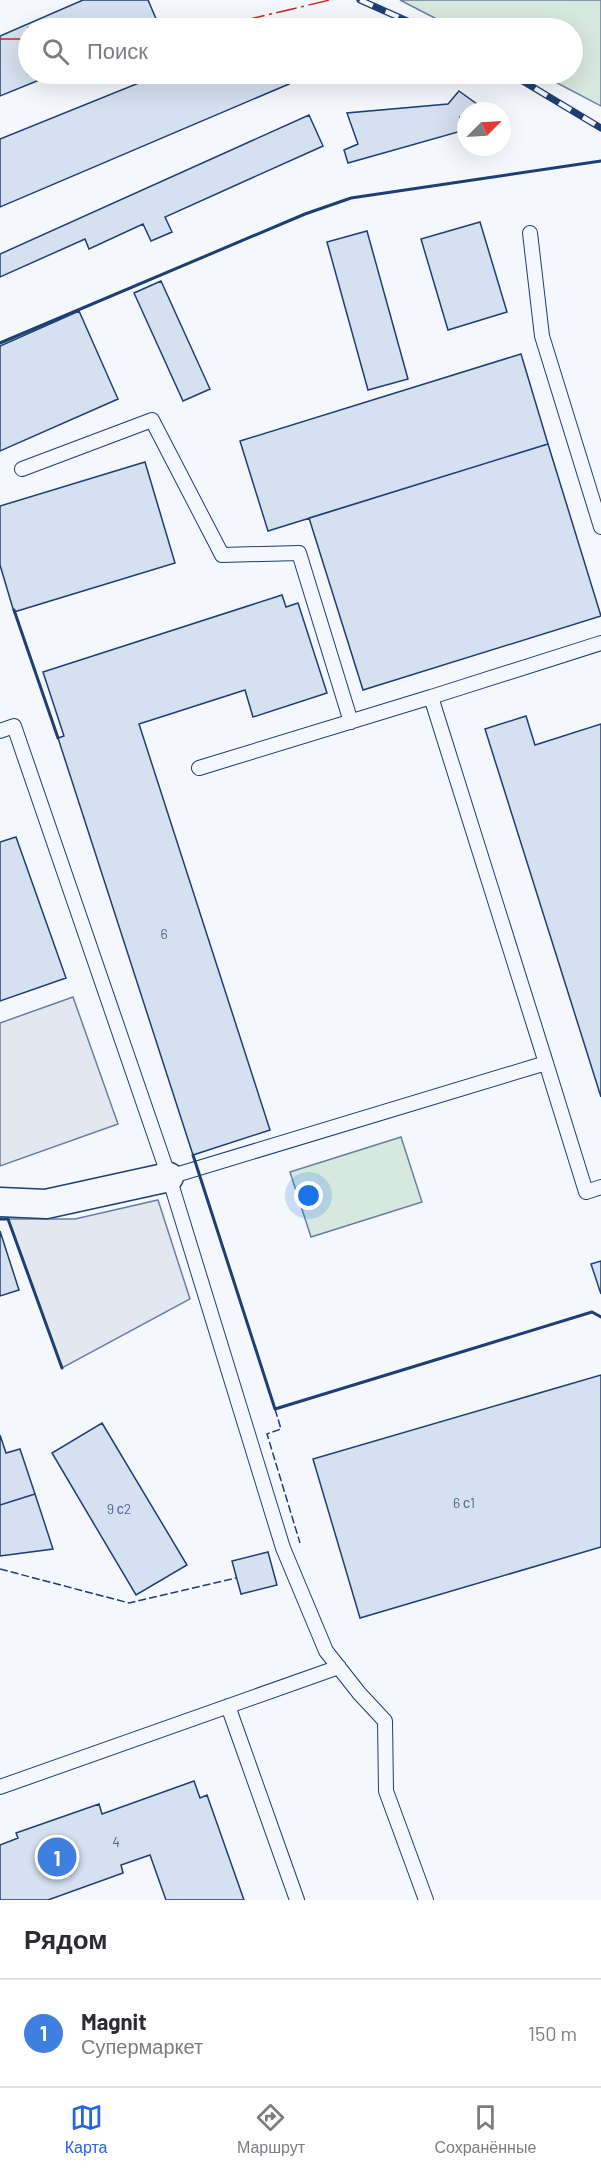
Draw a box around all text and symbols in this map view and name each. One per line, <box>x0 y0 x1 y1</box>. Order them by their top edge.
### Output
search box <box>18 18 583 84</box>
icon: search <box>39 35 72 68</box>
text: Поиск <box>87 37 148 63</box>
north arrow <box>457 102 511 156</box>
house number: 6 <box>160 925 168 942</box>
your location <box>294 1181 323 1210</box>
house number: 6 с1 <box>453 1494 475 1511</box>
house number: 9 с2 <box>107 1500 131 1517</box>
house number: 4 <box>112 1833 120 1850</box>
pin: 1 <box>38 1834 76 1880</box>
text: Рядом <box>24 1923 107 1954</box>
text: Magnit <box>81 2008 147 2034</box>
text: 1 <box>40 2021 47 2045</box>
text: 150 m <box>528 2021 577 2045</box>
text: Супермаркет <box>81 2034 203 2058</box>
tab: Карта <box>65 2101 108 2157</box>
tab: Маршрут <box>237 2101 305 2157</box>
tab: Сохранённые <box>434 2101 536 2157</box>

